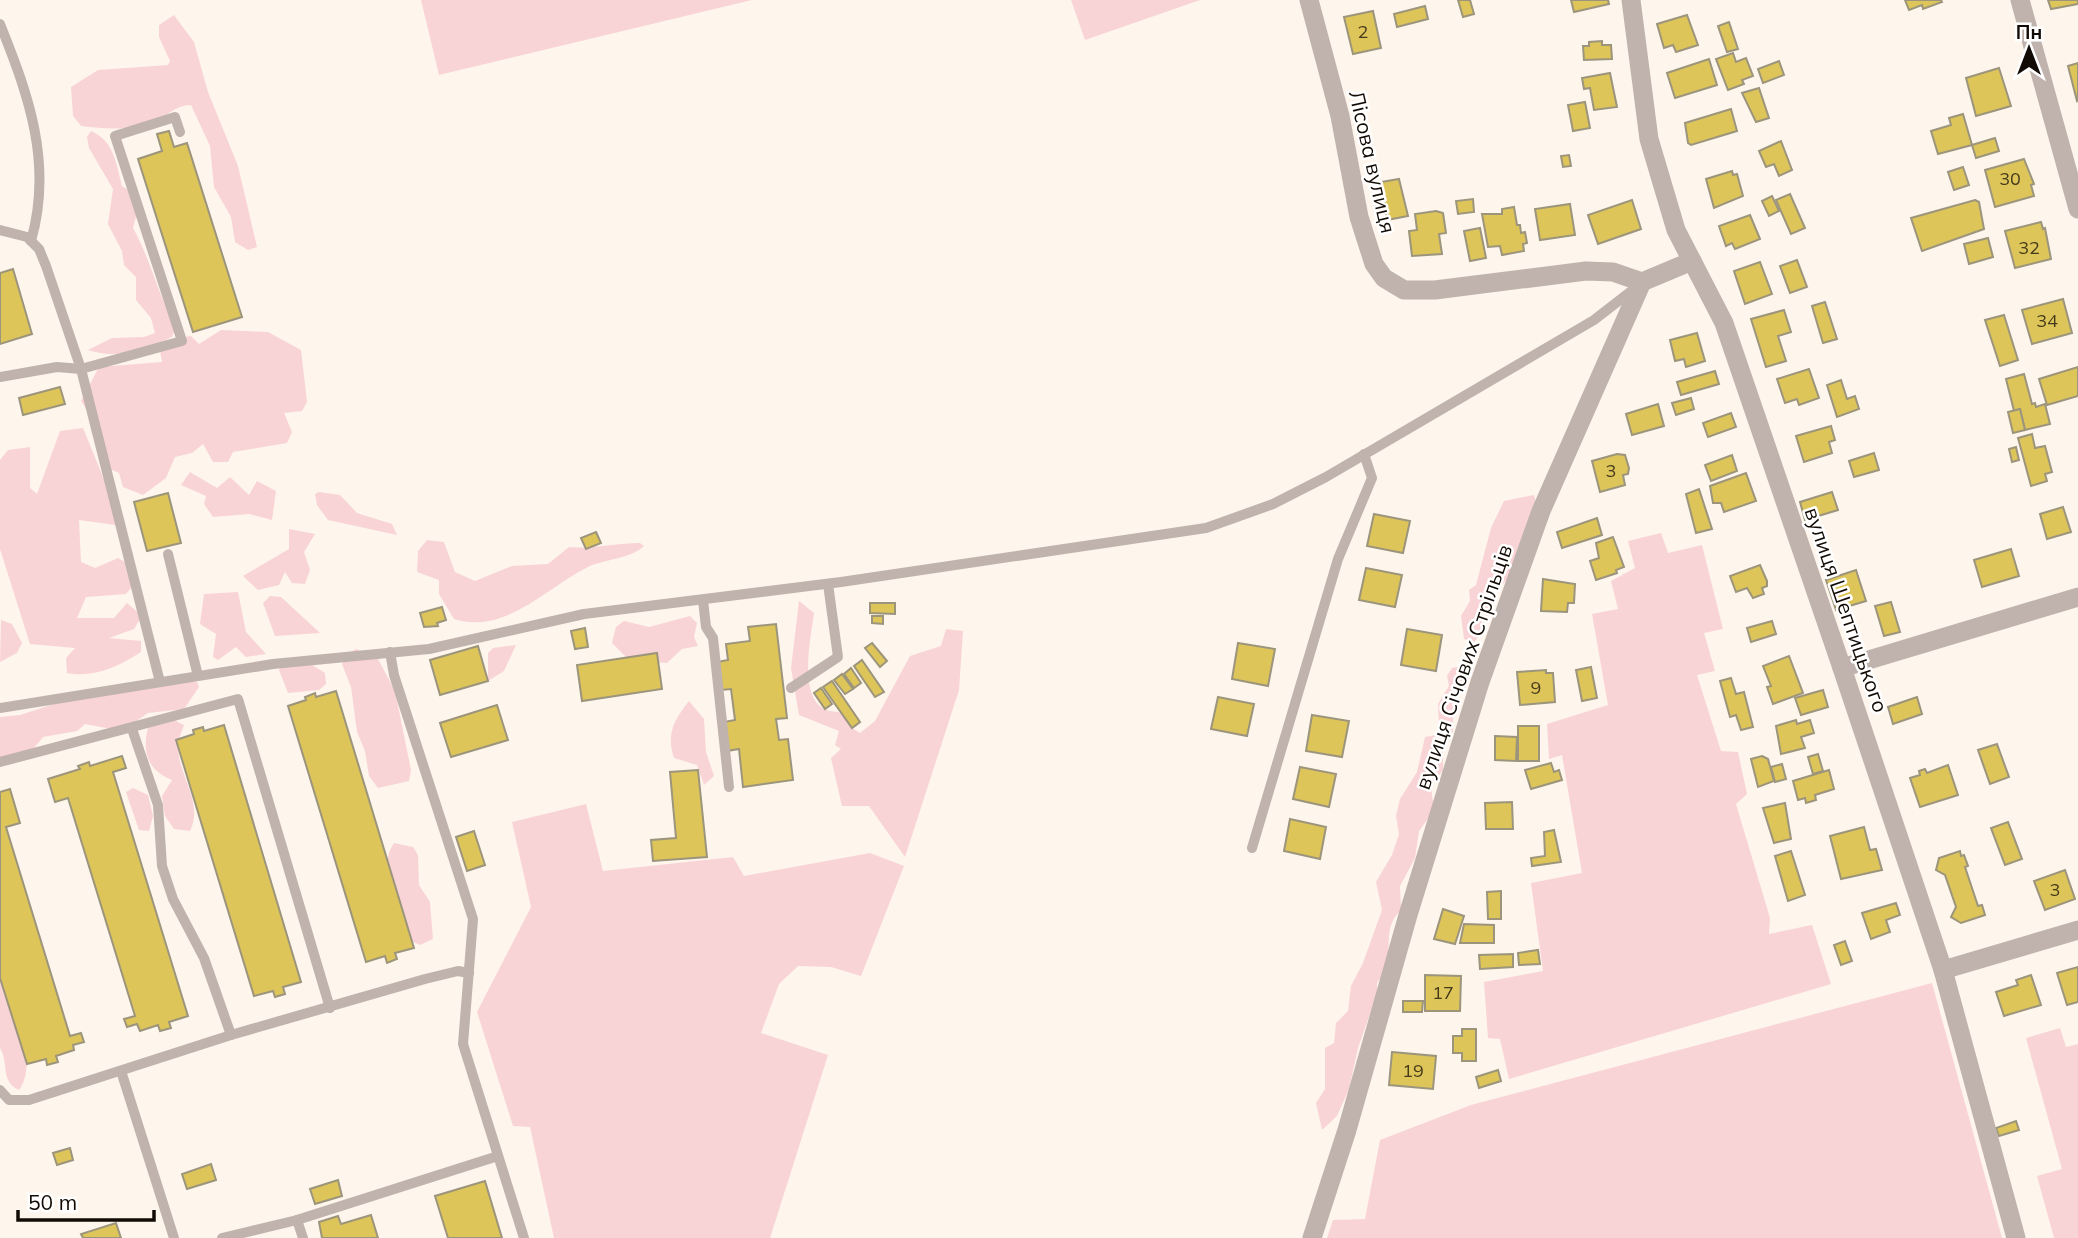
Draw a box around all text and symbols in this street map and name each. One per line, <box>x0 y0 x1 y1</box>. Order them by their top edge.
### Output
north arrow <box>1994 14 2064 84</box>
house number: 2 <box>1358 20 1368 43</box>
text: Пн <box>2016 20 2042 44</box>
street label: Лісова вулиця <box>1344 88 1402 236</box>
house number: 30 <box>1999 167 2021 190</box>
house number: 32 <box>2018 236 2040 259</box>
house number: 34 <box>2036 309 2058 332</box>
house number: 3 <box>1606 459 1616 482</box>
street label: вулиця Шептицького <box>1800 504 1894 716</box>
street label: вулиця Січових Стрільців <box>1409 541 1517 793</box>
house number: 9 <box>1531 676 1541 699</box>
house number: 3 <box>2050 878 2060 901</box>
house number: 17 <box>1432 981 1454 1004</box>
house number: 19 <box>1402 1059 1424 1082</box>
scale bar <box>18 1178 154 1222</box>
text: 50 m <box>28 1189 77 1215</box>

